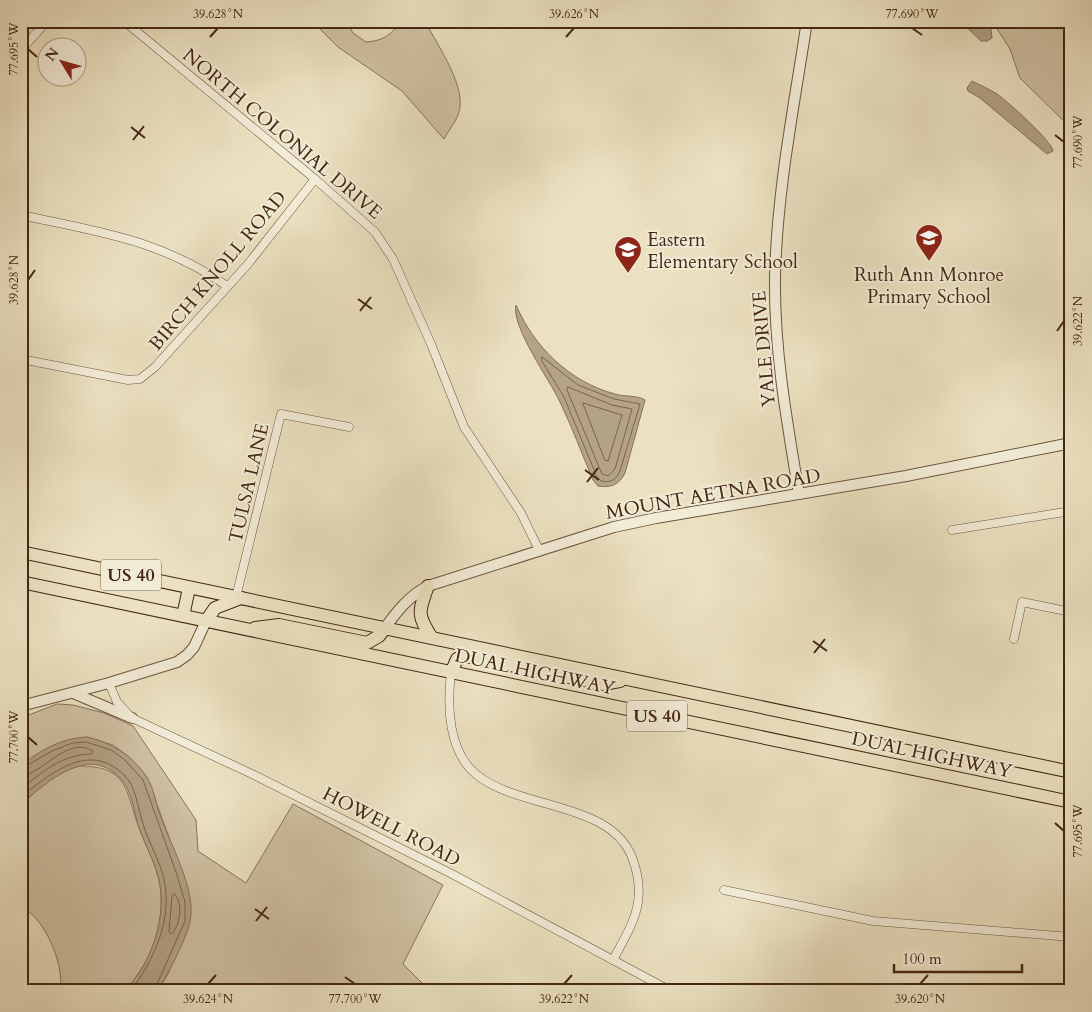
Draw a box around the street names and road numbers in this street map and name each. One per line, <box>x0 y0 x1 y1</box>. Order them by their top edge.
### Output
street label: NORTH COLONIAL DRIVE <box>177 42 388 225</box>
street label: BIRCH KNOLL ROAD <box>143 185 292 356</box>
street label: YALE DRIVE <box>746 290 782 408</box>
street label: TULSA LANE <box>223 421 275 546</box>
street label: MOUNT AETNA ROAD <box>604 462 823 526</box>
road number: US 40 <box>101 560 161 590</box>
street label: DUAL HIGHWAY <box>452 642 618 702</box>
road number: US 40 <box>627 700 687 731</box>
street label: DUAL HIGHWAY <box>849 725 1015 785</box>
street label: HOWELL ROAD <box>318 781 465 873</box>

